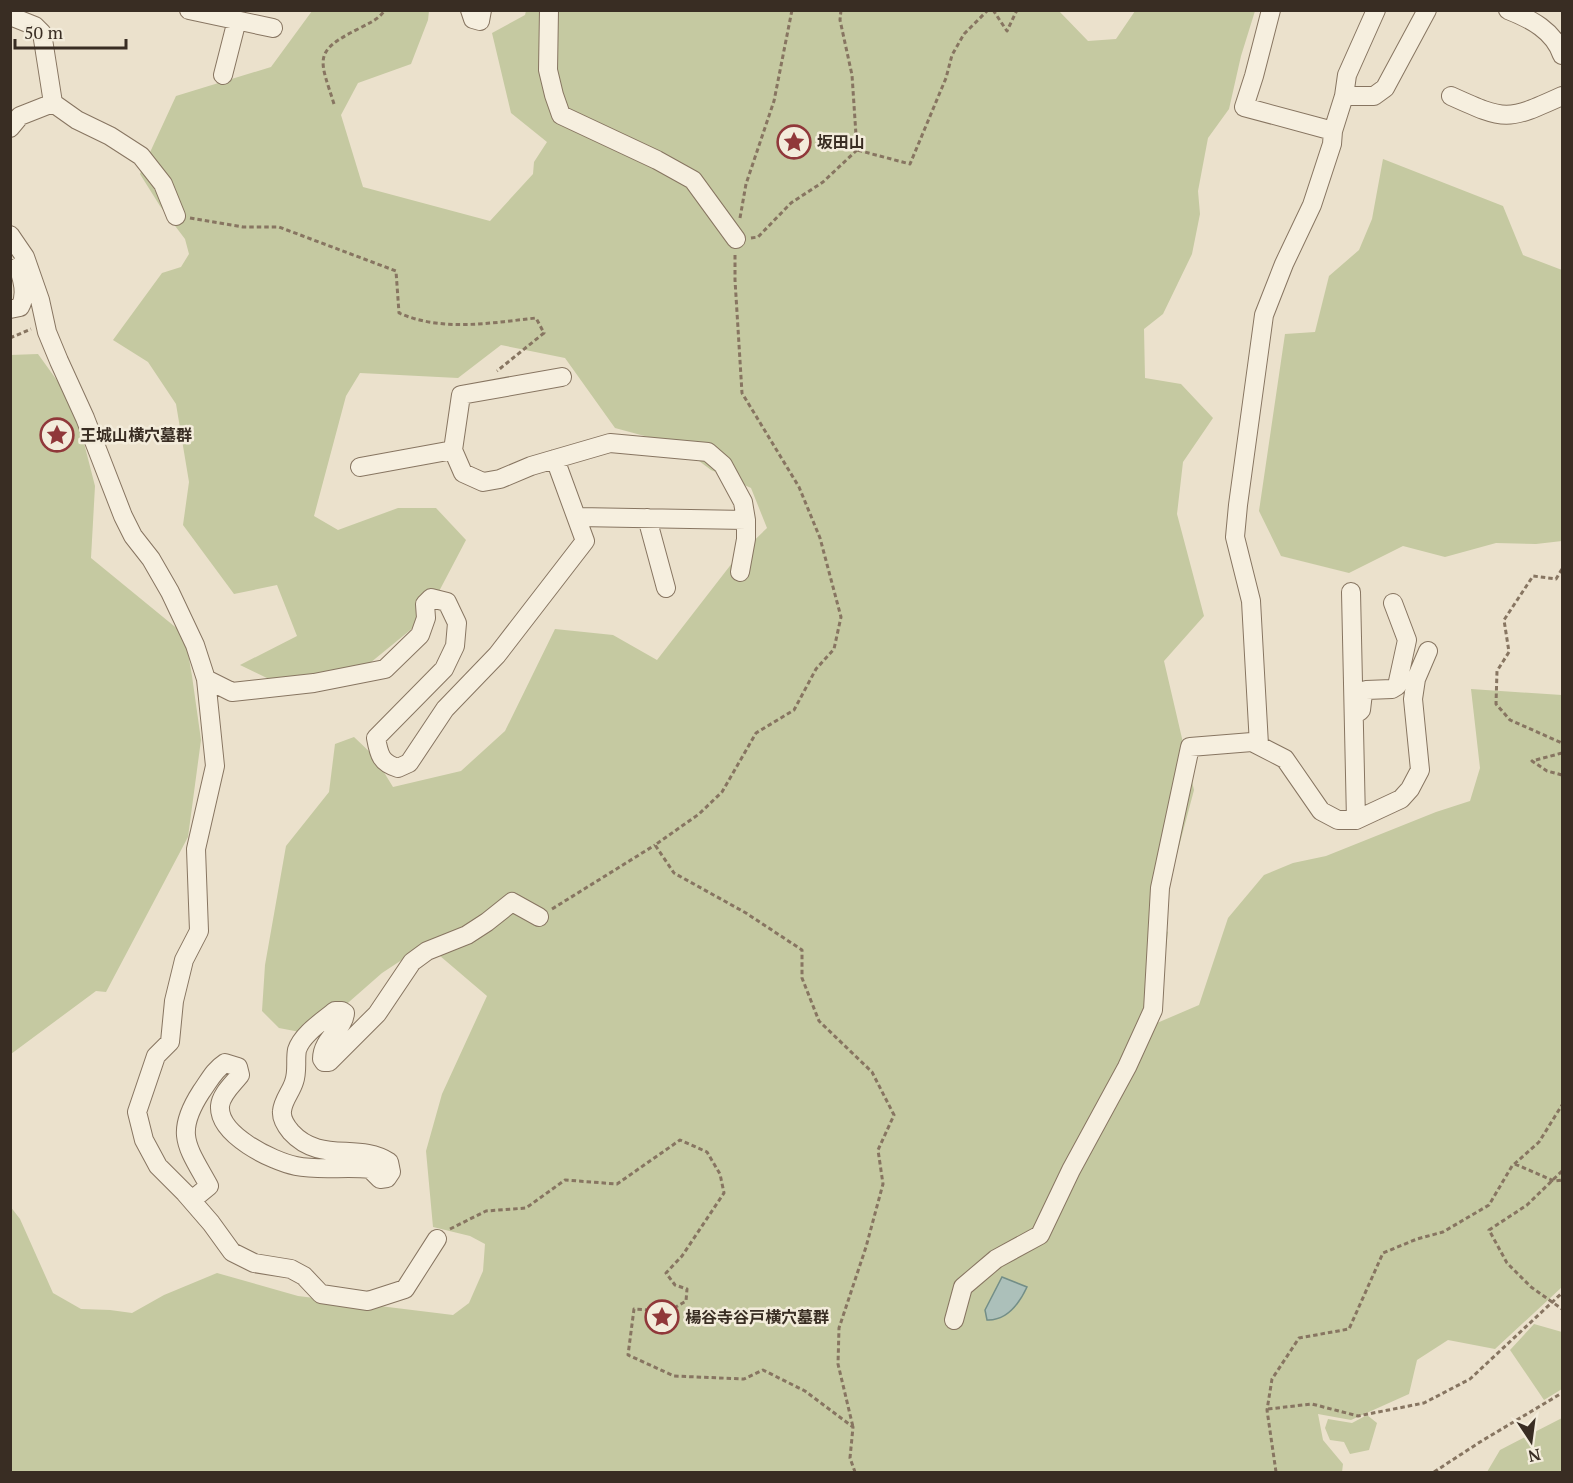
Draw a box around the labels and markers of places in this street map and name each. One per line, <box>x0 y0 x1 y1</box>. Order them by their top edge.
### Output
place icon: 坂田山 <box>776 124 812 160</box>
place label: 坂田山 <box>817 131 865 153</box>
place icon: 王城山横穴墓群 <box>39 417 75 453</box>
place label: 王城山横穴墓群 <box>80 424 192 446</box>
place icon: 楊谷寺谷戸横穴墓群 <box>644 1299 680 1335</box>
place label: 楊谷寺谷戸横穴墓群 <box>685 1306 829 1328</box>

